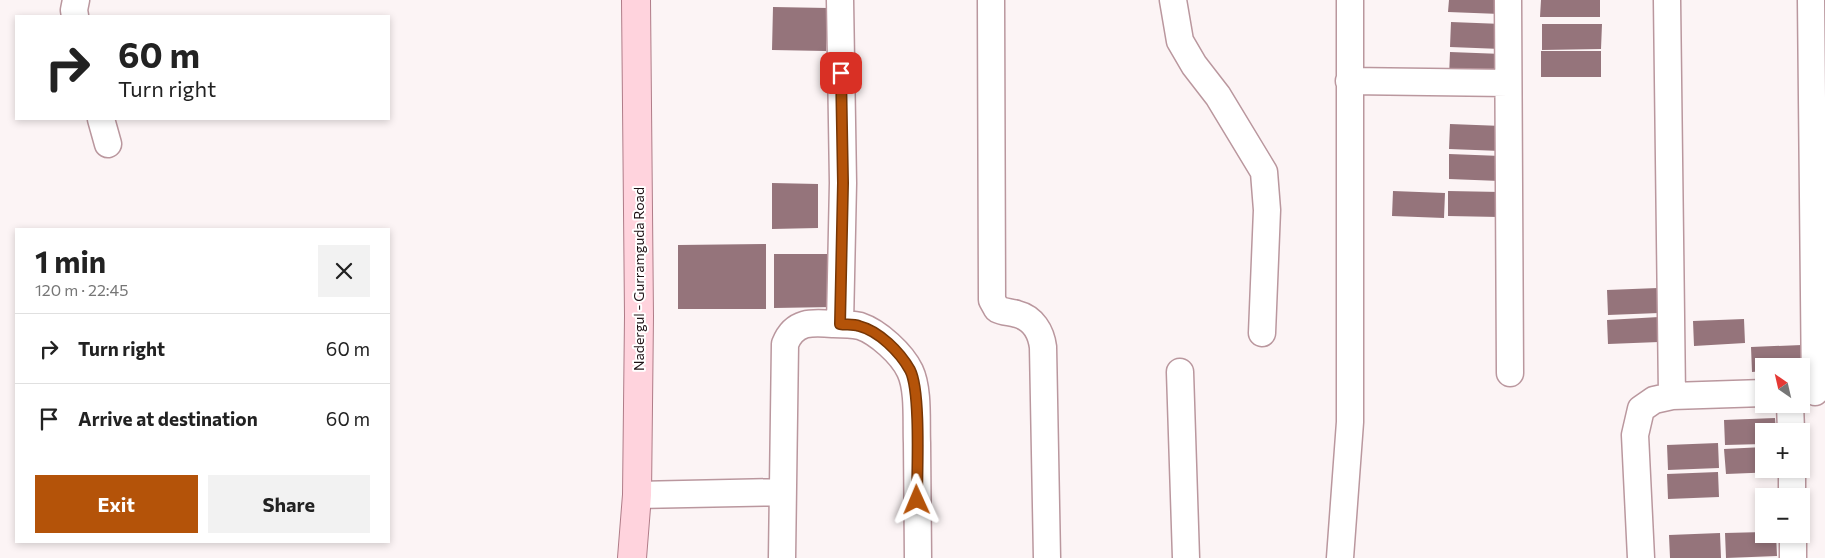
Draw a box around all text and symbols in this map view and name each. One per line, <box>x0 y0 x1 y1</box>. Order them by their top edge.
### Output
text: 60 m <box>118 32 200 75</box>
icon: right <box>35 35 100 100</box>
pin <box>820 52 862 94</box>
icon: arrive <box>827 59 855 87</box>
text: Turn right <box>118 75 216 102</box>
street label: Nadergul - Gurramguda Road <box>630 187 647 371</box>
text: 1 min <box>35 242 106 279</box>
button: close <box>318 245 370 297</box>
text: 120 m · 22:45 <box>35 280 128 299</box>
icon: right <box>35 335 63 363</box>
text: Turn right <box>78 337 165 360</box>
text: 60 m <box>326 337 370 360</box>
north arrow <box>1755 358 1810 412</box>
map controls <box>1755 358 1810 543</box>
icon: arrive <box>35 405 63 433</box>
text: Arrive at destination <box>78 407 258 430</box>
text: 60 m <box>326 407 370 430</box>
button: + <box>1755 423 1810 478</box>
position arrow <box>890 473 942 525</box>
button: Exit <box>35 475 198 533</box>
button: Share <box>208 475 370 533</box>
button: − <box>1755 488 1810 543</box>

